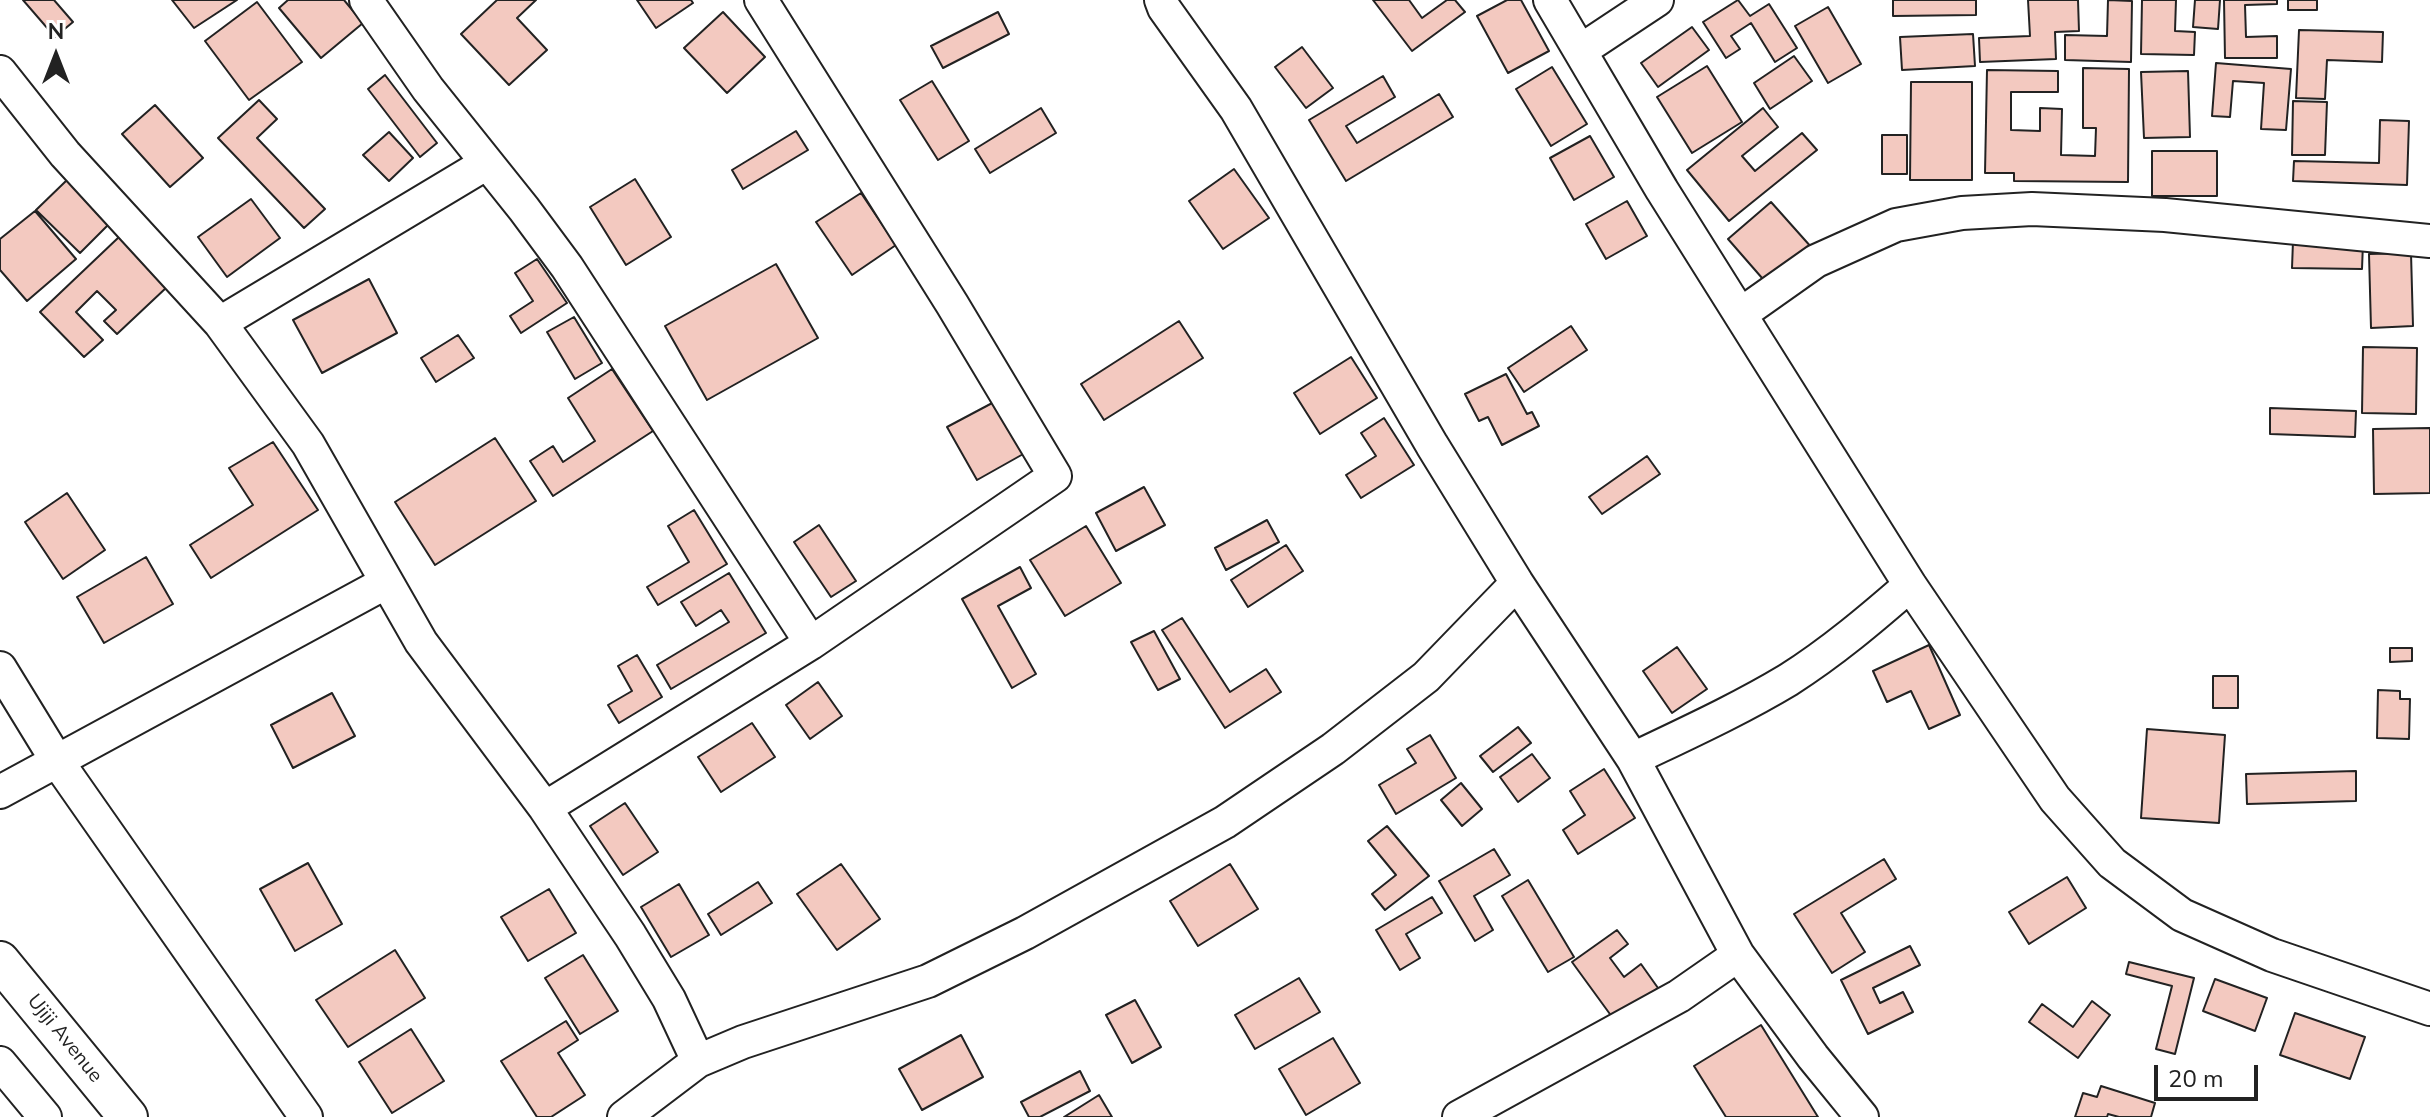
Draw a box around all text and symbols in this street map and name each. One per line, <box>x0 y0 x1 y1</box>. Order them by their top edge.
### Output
north arrow <box>16 16 96 96</box>
text: N <box>48 17 64 47</box>
street label: Ujiji Avenue <box>21 990 107 1088</box>
scale bar <box>2158 1049 2262 1099</box>
text: 20 m <box>2168 1063 2224 1095</box>

